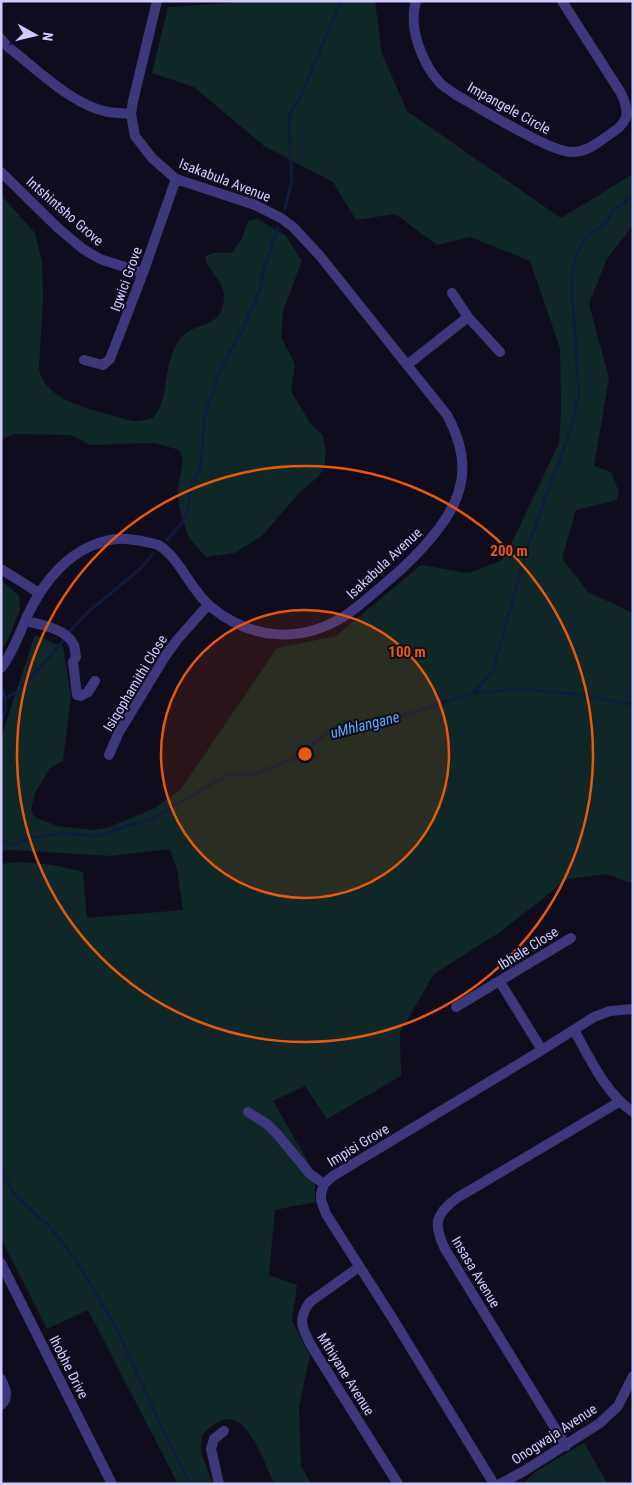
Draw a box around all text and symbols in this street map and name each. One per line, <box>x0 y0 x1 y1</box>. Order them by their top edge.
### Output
north arrow <box>10 10 60 60</box>
text: N <box>39 31 56 42</box>
street label: Impangele Circle <box>465 79 554 138</box>
street label: Isakabula Avenue <box>177 155 273 205</box>
street label: Intshintsho Grove <box>23 173 107 249</box>
street label: Igwici Grove <box>107 244 145 313</box>
street label: Isakabula Avenue <box>343 524 425 602</box>
text: 200 m <box>490 542 528 560</box>
street label: Isiqophamithi Close <box>100 631 170 734</box>
text: 100 m <box>388 643 426 661</box>
water label: uMhlangane <box>329 708 402 742</box>
centre of rings <box>296 745 314 763</box>
street label: Ibhele Close <box>495 923 561 973</box>
street label: Impisi Grove <box>324 1120 392 1170</box>
street label: Insasa Avenue <box>449 1234 504 1311</box>
street label: Mthiyane Avenue <box>314 1330 378 1418</box>
street label: Ihobhe Drive <box>46 1333 92 1402</box>
street label: Onogwaja Avenue <box>508 1400 600 1467</box>

